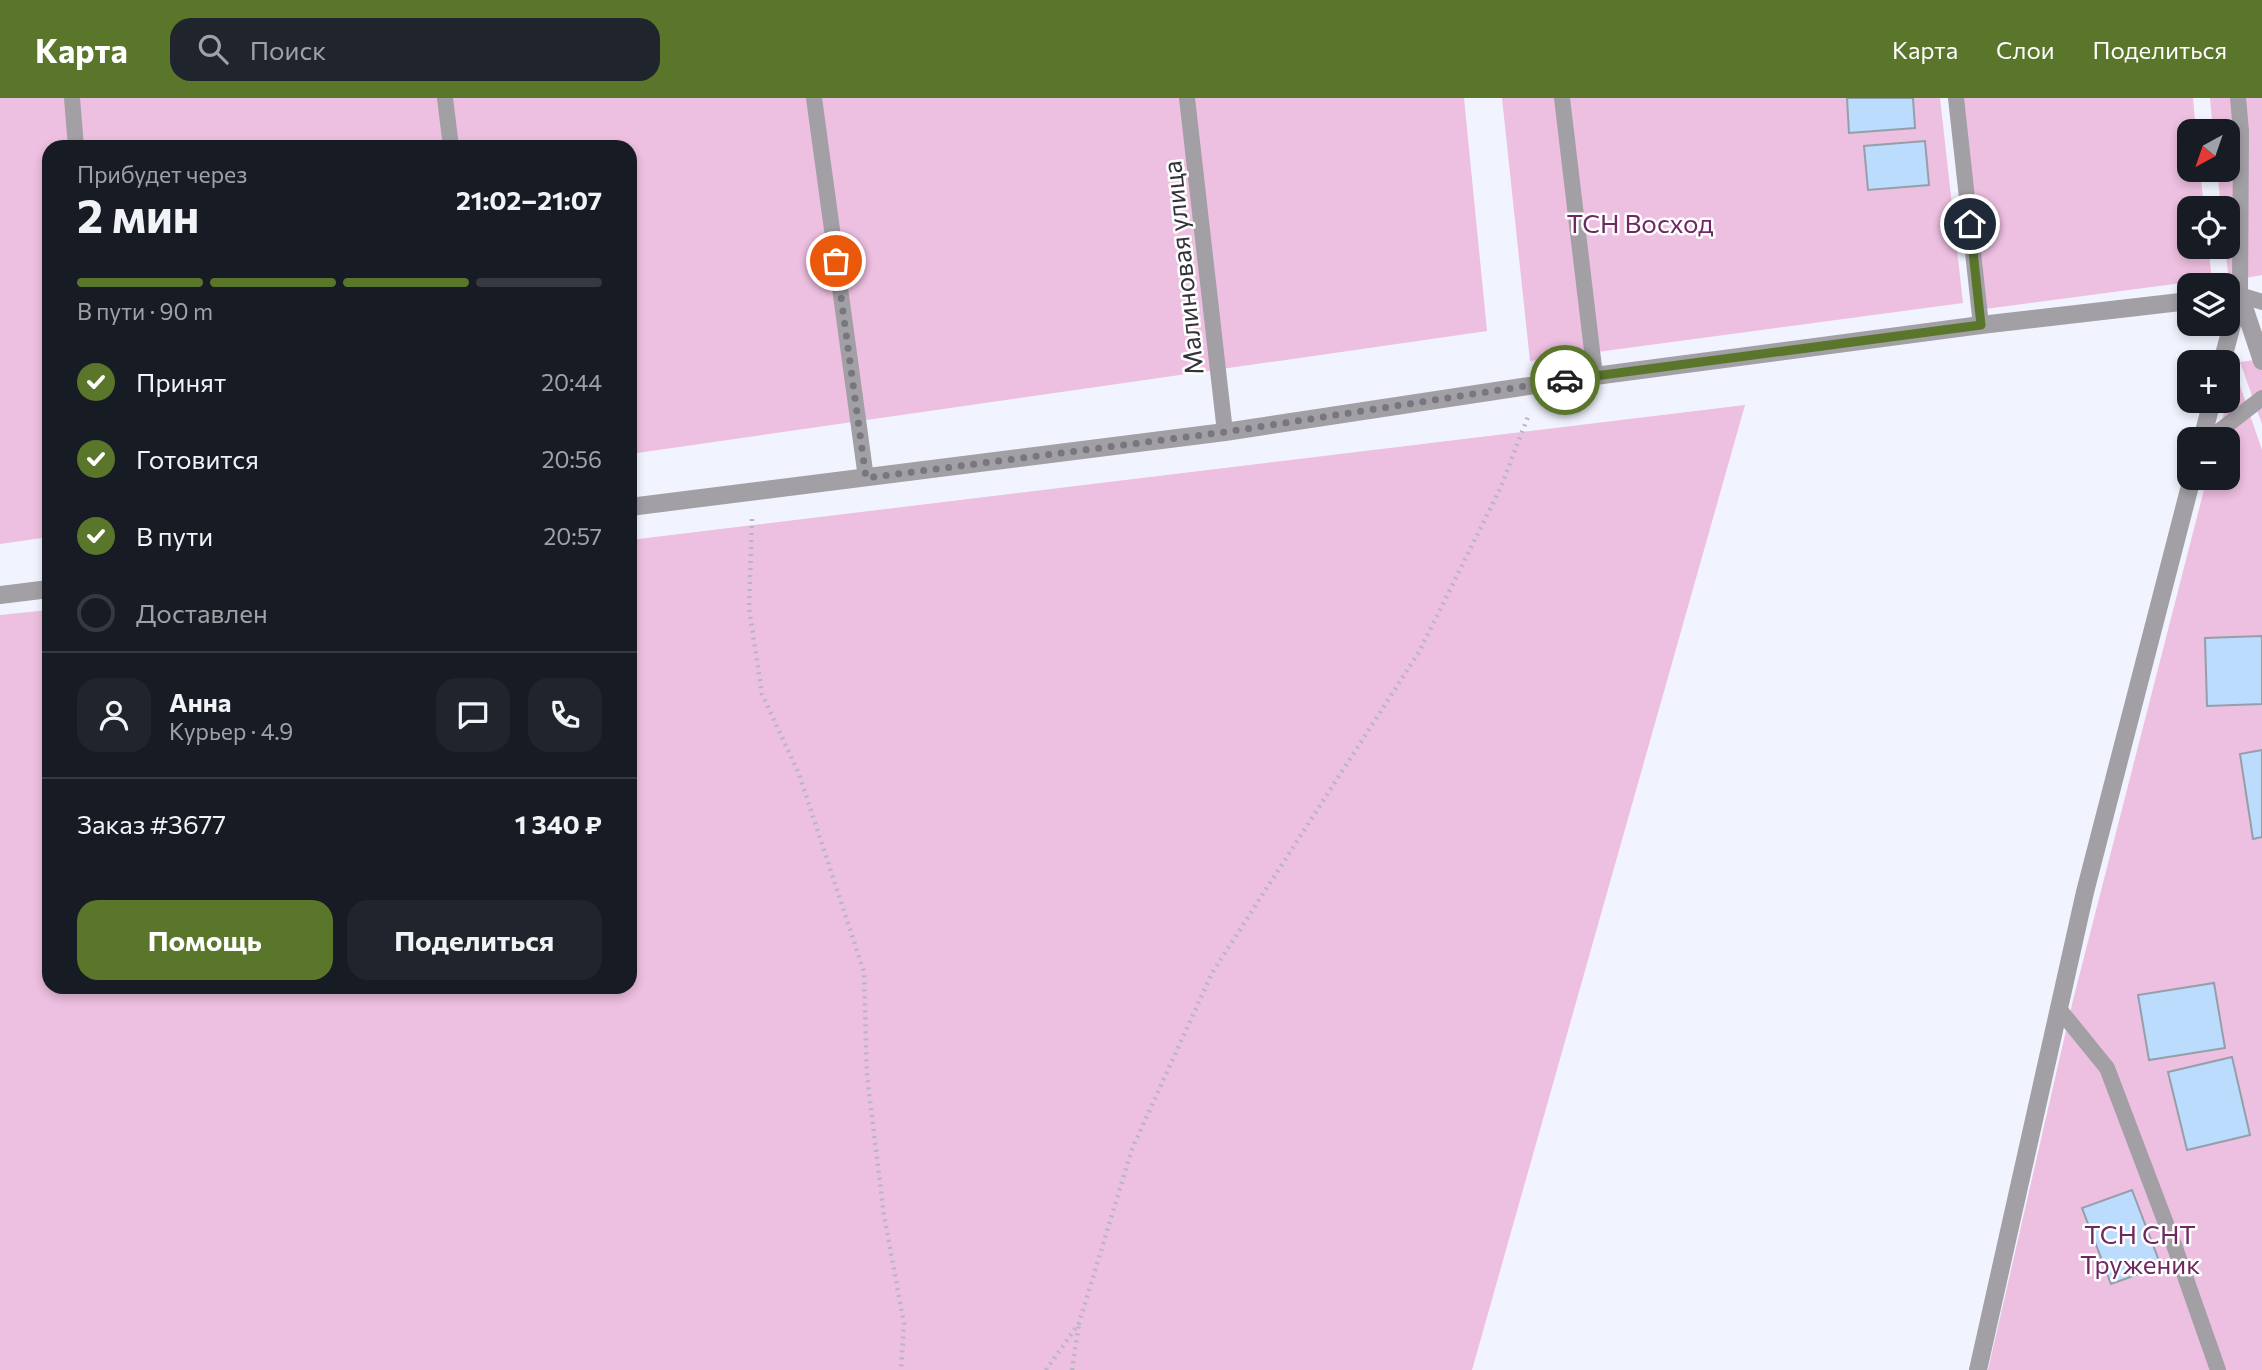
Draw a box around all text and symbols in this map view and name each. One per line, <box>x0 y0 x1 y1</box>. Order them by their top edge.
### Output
search box <box>170 18 660 81</box>
text: Карта <box>35 29 128 70</box>
icon: search <box>194 30 232 68</box>
text: Поиск <box>250 34 326 65</box>
text: Карта <box>1892 35 1958 64</box>
text: Слои <box>1996 35 2054 64</box>
text: Поделиться <box>2092 35 2227 64</box>
north arrow <box>2177 119 2240 182</box>
map controls <box>2177 119 2240 490</box>
street label: Малиновая улица <box>1155 159 1209 377</box>
text: Прибудет через <box>77 160 247 188</box>
text: 21:02–21:07 <box>456 184 602 215</box>
text: 2 мин <box>77 186 199 242</box>
pin <box>1940 194 2000 254</box>
button: locate <box>2177 196 2240 259</box>
icon: home <box>1951 205 1989 243</box>
park label: ТСН Восход <box>1566 207 1714 238</box>
pin <box>806 231 866 291</box>
icon: bag <box>817 242 855 280</box>
button: layers <box>2177 273 2240 336</box>
text: В пути · 90 m <box>77 297 213 325</box>
courier <box>1530 345 1600 415</box>
button: + <box>2177 350 2240 413</box>
icon: car <box>1546 361 1584 399</box>
icon: check <box>77 363 115 401</box>
text: Принят <box>136 366 226 397</box>
text: 20:44 <box>541 368 602 396</box>
button: − <box>2177 427 2240 490</box>
icon: check <box>77 440 115 478</box>
text: Готовится <box>136 443 259 474</box>
text: 20:56 <box>542 445 602 473</box>
icon: check <box>77 517 115 555</box>
text: В пути <box>136 520 213 551</box>
text: 20:57 <box>544 522 602 550</box>
text: Доставлен <box>136 597 268 628</box>
button: person <box>77 678 151 752</box>
button: chat <box>436 678 510 752</box>
button: phone <box>528 678 602 752</box>
text: Анна <box>169 686 231 717</box>
text: Курьер · 4.9 <box>169 717 293 745</box>
text: Заказ #3677 <box>77 808 226 839</box>
text: 1 340 ₽ <box>515 808 602 839</box>
button: Помощь <box>77 900 333 980</box>
button: Поделиться <box>347 900 602 980</box>
park label: ТСН СНТ Труженик <box>2080 1218 2200 1279</box>

